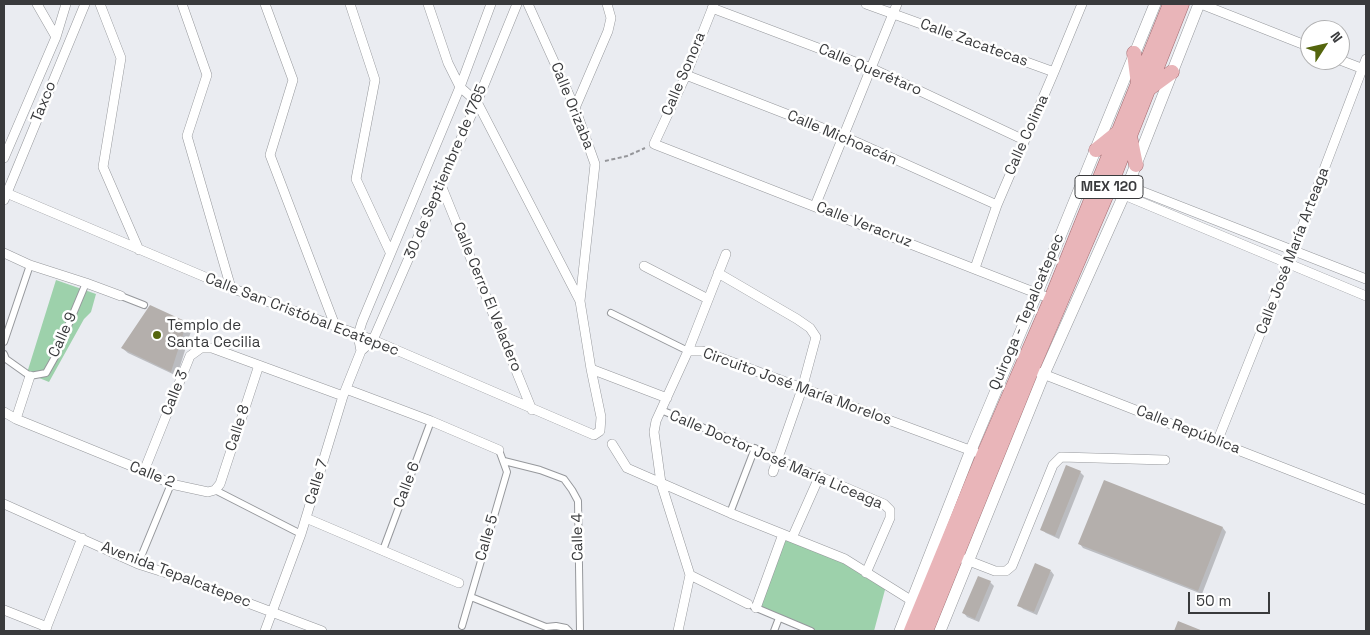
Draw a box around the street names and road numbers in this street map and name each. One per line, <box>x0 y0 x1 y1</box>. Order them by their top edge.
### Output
street label: Calle Zacatecas <box>918 15 1030 71</box>
street label: Calle Sonora <box>658 29 710 119</box>
street label: Calle Querétaro <box>816 40 924 100</box>
street label: Calle Orizaba <box>546 60 598 152</box>
street label: Taxco <box>28 79 60 125</box>
street label: 30 de Septiembre de 1765 <box>401 82 491 262</box>
street label: Calle Colima <box>1001 92 1053 178</box>
street label: Calle Michoacán <box>784 107 900 169</box>
street label: Calle José María Arteaga <box>1253 165 1333 337</box>
road number: MEX 120 <box>1075 176 1143 198</box>
street label: Calle Veracruz <box>813 198 915 252</box>
street label: Calle Cerro El Veladero <box>449 220 525 374</box>
street label: Quiroga - Tepalcatepec <box>986 231 1068 393</box>
street label: Calle San Cristóbal Ecatepec <box>203 270 401 360</box>
street label: Calle 9 <box>45 310 81 360</box>
street label: Circuito José María Morelos <box>700 344 894 430</box>
street label: Calle 3 <box>158 368 192 418</box>
street label: Calle República <box>1133 402 1243 458</box>
street label: Calle 8 <box>222 403 254 453</box>
street label: Calle Doctor José María Liceaga <box>667 407 885 513</box>
street label: Calle 7 <box>302 457 332 507</box>
street label: Calle 2 <box>127 458 177 492</box>
street label: Calle 6 <box>390 460 424 510</box>
street label: Calle 5 <box>472 513 502 563</box>
street label: Calle 4 <box>569 513 587 561</box>
street label: Avenida Tepalcatepec <box>98 538 254 612</box>

